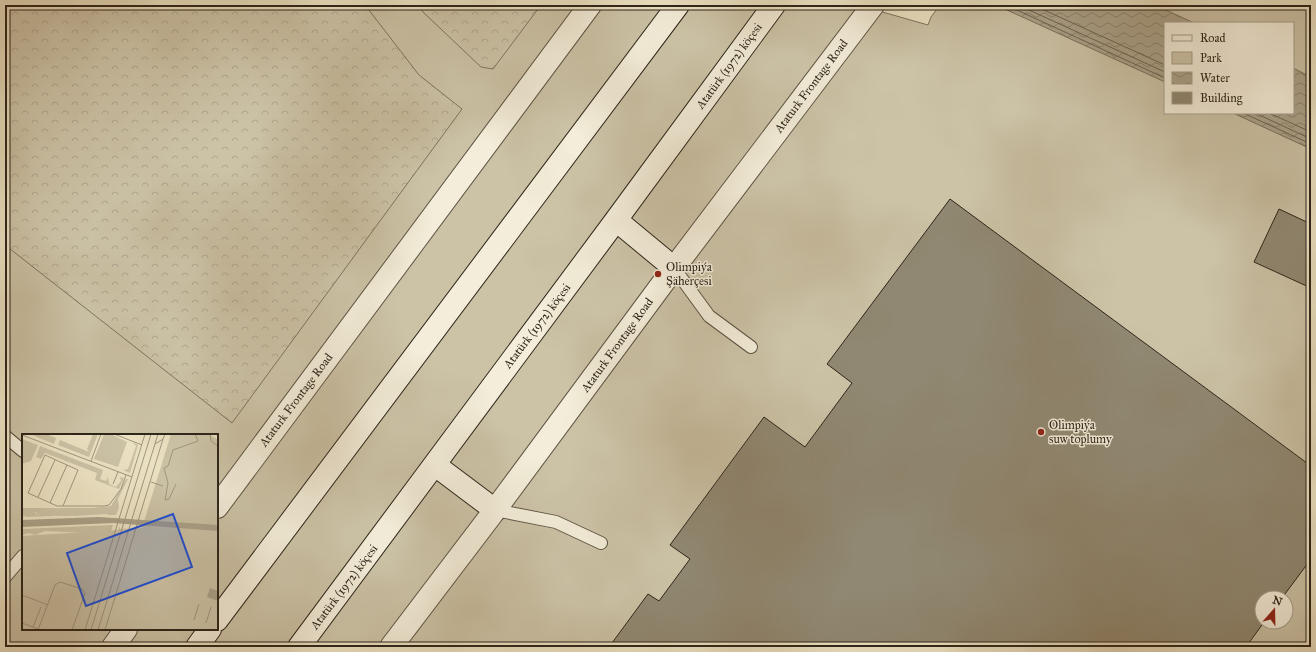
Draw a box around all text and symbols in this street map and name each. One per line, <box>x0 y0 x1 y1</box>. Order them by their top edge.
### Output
street label: Atatürk (1972) köçesi <box>693 20 765 112</box>
legend <box>1164 22 1294 114</box>
text: Road <box>1200 31 1226 45</box>
street label: Ataturk Frontage Road <box>771 37 851 137</box>
text: Park <box>1200 51 1222 65</box>
text: Water <box>1200 71 1230 85</box>
text: Building <box>1200 91 1243 106</box>
place label: Olimpiýa Şäherçesi <box>666 260 713 288</box>
marker: Olimpiýa Şäherçesi <box>653 269 663 279</box>
street label: Atatürk (1972) köçesi <box>500 280 574 372</box>
street label: Ataturk Frontage Road <box>577 295 657 396</box>
street label: Ataturk Frontage Road <box>256 351 336 451</box>
place label: Olimpiýa suw toplumy <box>1049 418 1112 446</box>
marker: Olimpiýa suw toplumy <box>1036 427 1046 437</box>
inset map <box>22 434 218 630</box>
street label: Atatürk (1972) köçesi <box>307 541 381 633</box>
north arrow <box>1254 590 1294 630</box>
text: N <box>1271 593 1284 609</box>

